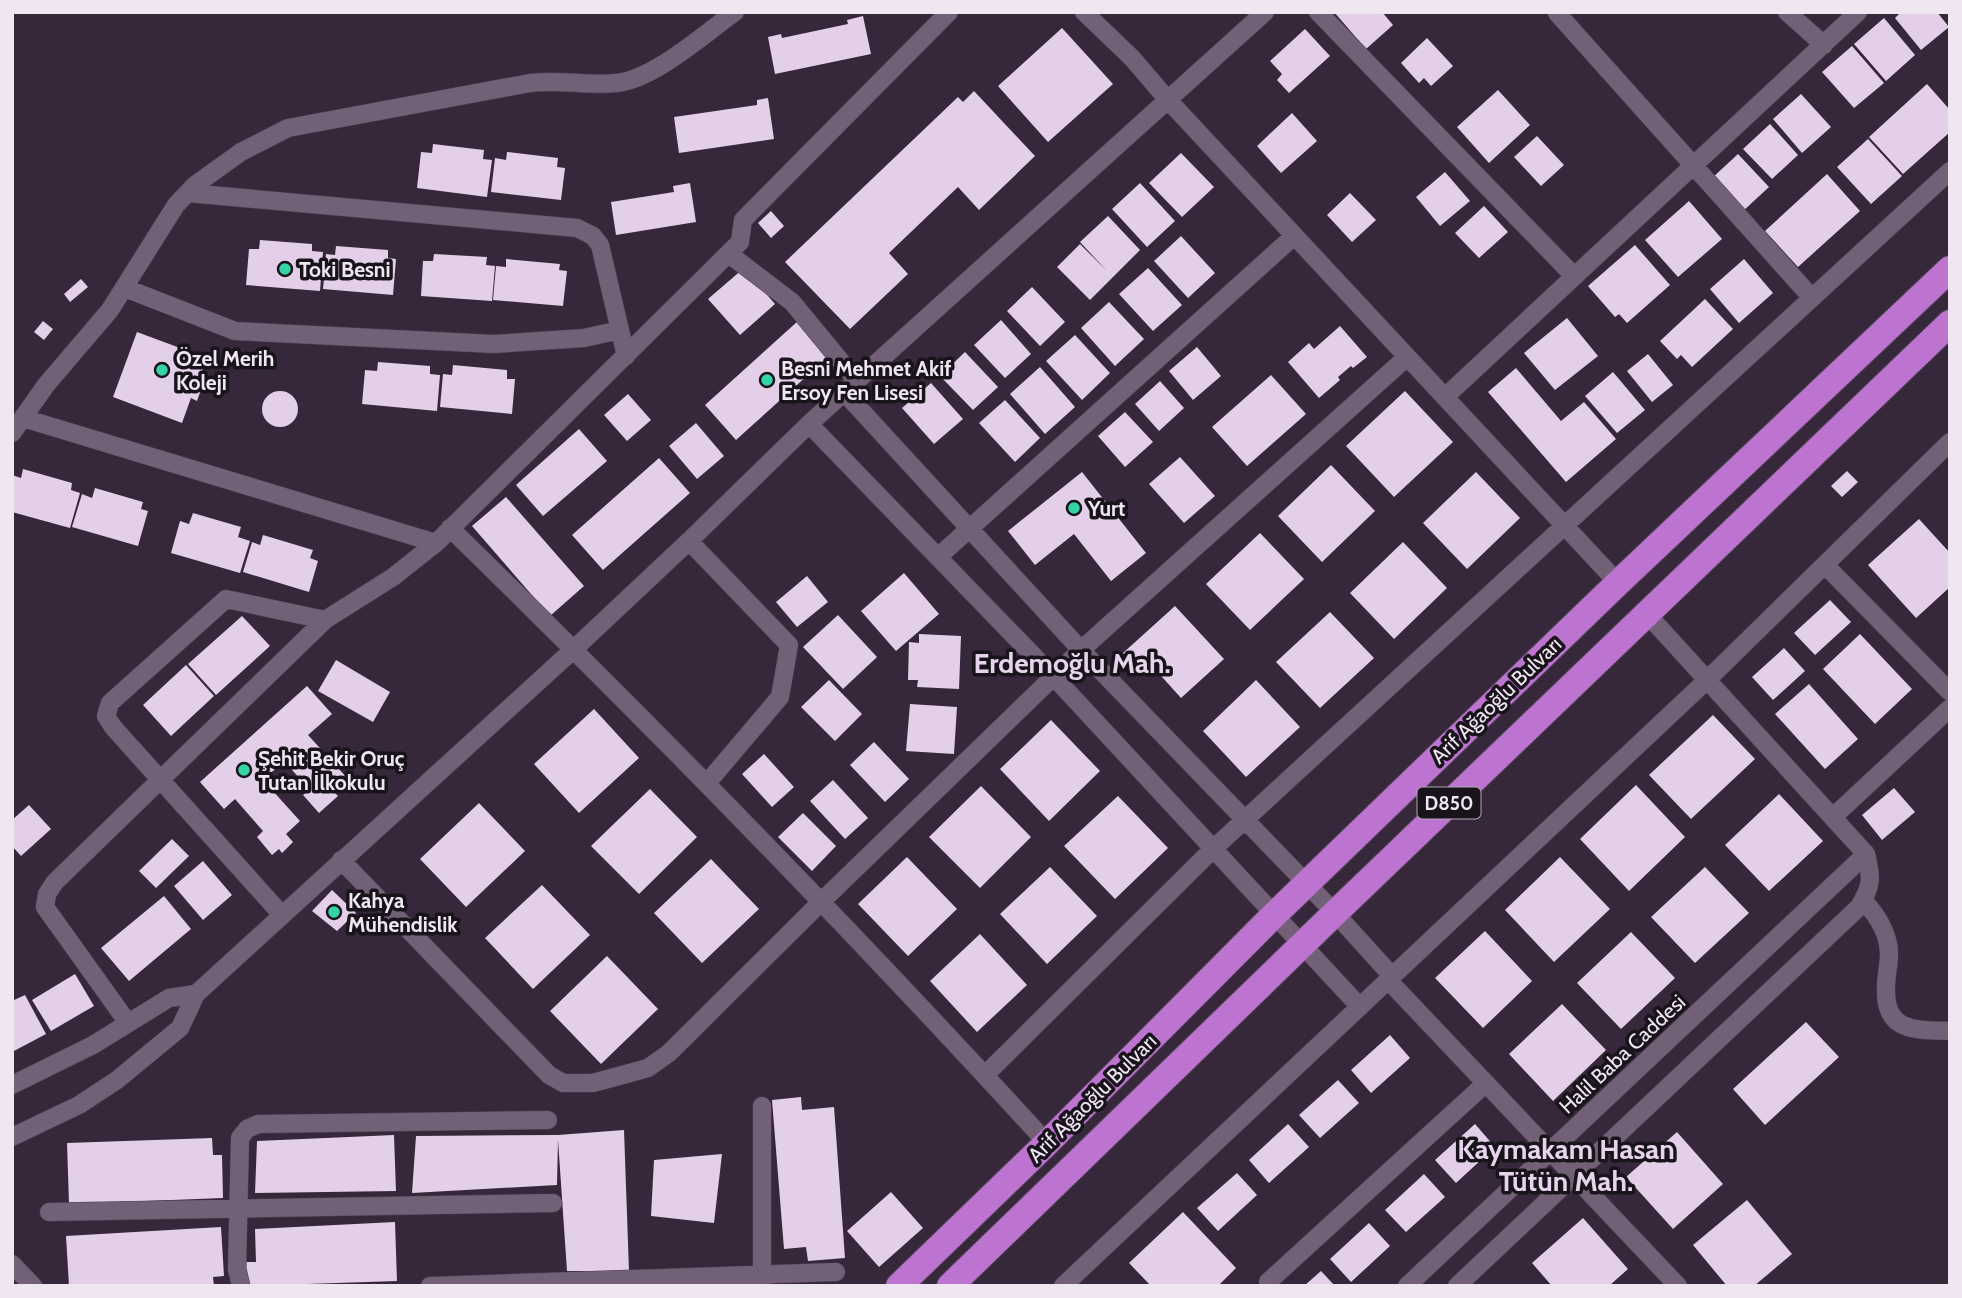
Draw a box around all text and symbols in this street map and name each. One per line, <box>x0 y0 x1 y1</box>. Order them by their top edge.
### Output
place label: Toki Besni <box>299 257 391 282</box>
marker: Toki Besni <box>277 261 293 277</box>
place label: Özel Merih Koleji <box>176 346 274 395</box>
place label: Besni Mehmet Akif Ersoy Fen Lisesi <box>781 356 951 405</box>
marker: Özel Merih Koleji <box>154 362 170 378</box>
marker: Besni Mehmet Akif Ersoy Fen Lisesi <box>759 372 775 388</box>
place label: Yurt <box>1087 496 1125 521</box>
marker: Yurt <box>1066 500 1082 516</box>
street label: Arif Ağaoğlu Bulvarı <box>1426 631 1566 769</box>
district label: Erdemoğlu Mah. <box>973 646 1171 680</box>
place label: Şehit Bekir Oruç Tutan İlkokulu <box>258 746 405 795</box>
marker: Şehit Bekir Oruç Tutan İlkokulu <box>236 762 252 778</box>
road number: D850 <box>1418 788 1480 818</box>
place label: Kahya Mühendislik <box>348 888 458 937</box>
marker: Kahya Mühendislik <box>326 904 342 920</box>
street label: Halil Baba Caddesi <box>1554 989 1690 1119</box>
street label: Arif Ağaoğlu Bulvarı <box>1023 1029 1161 1167</box>
district label: Kaymakam Hasan Tütün Mah. <box>1457 1132 1675 1198</box>

